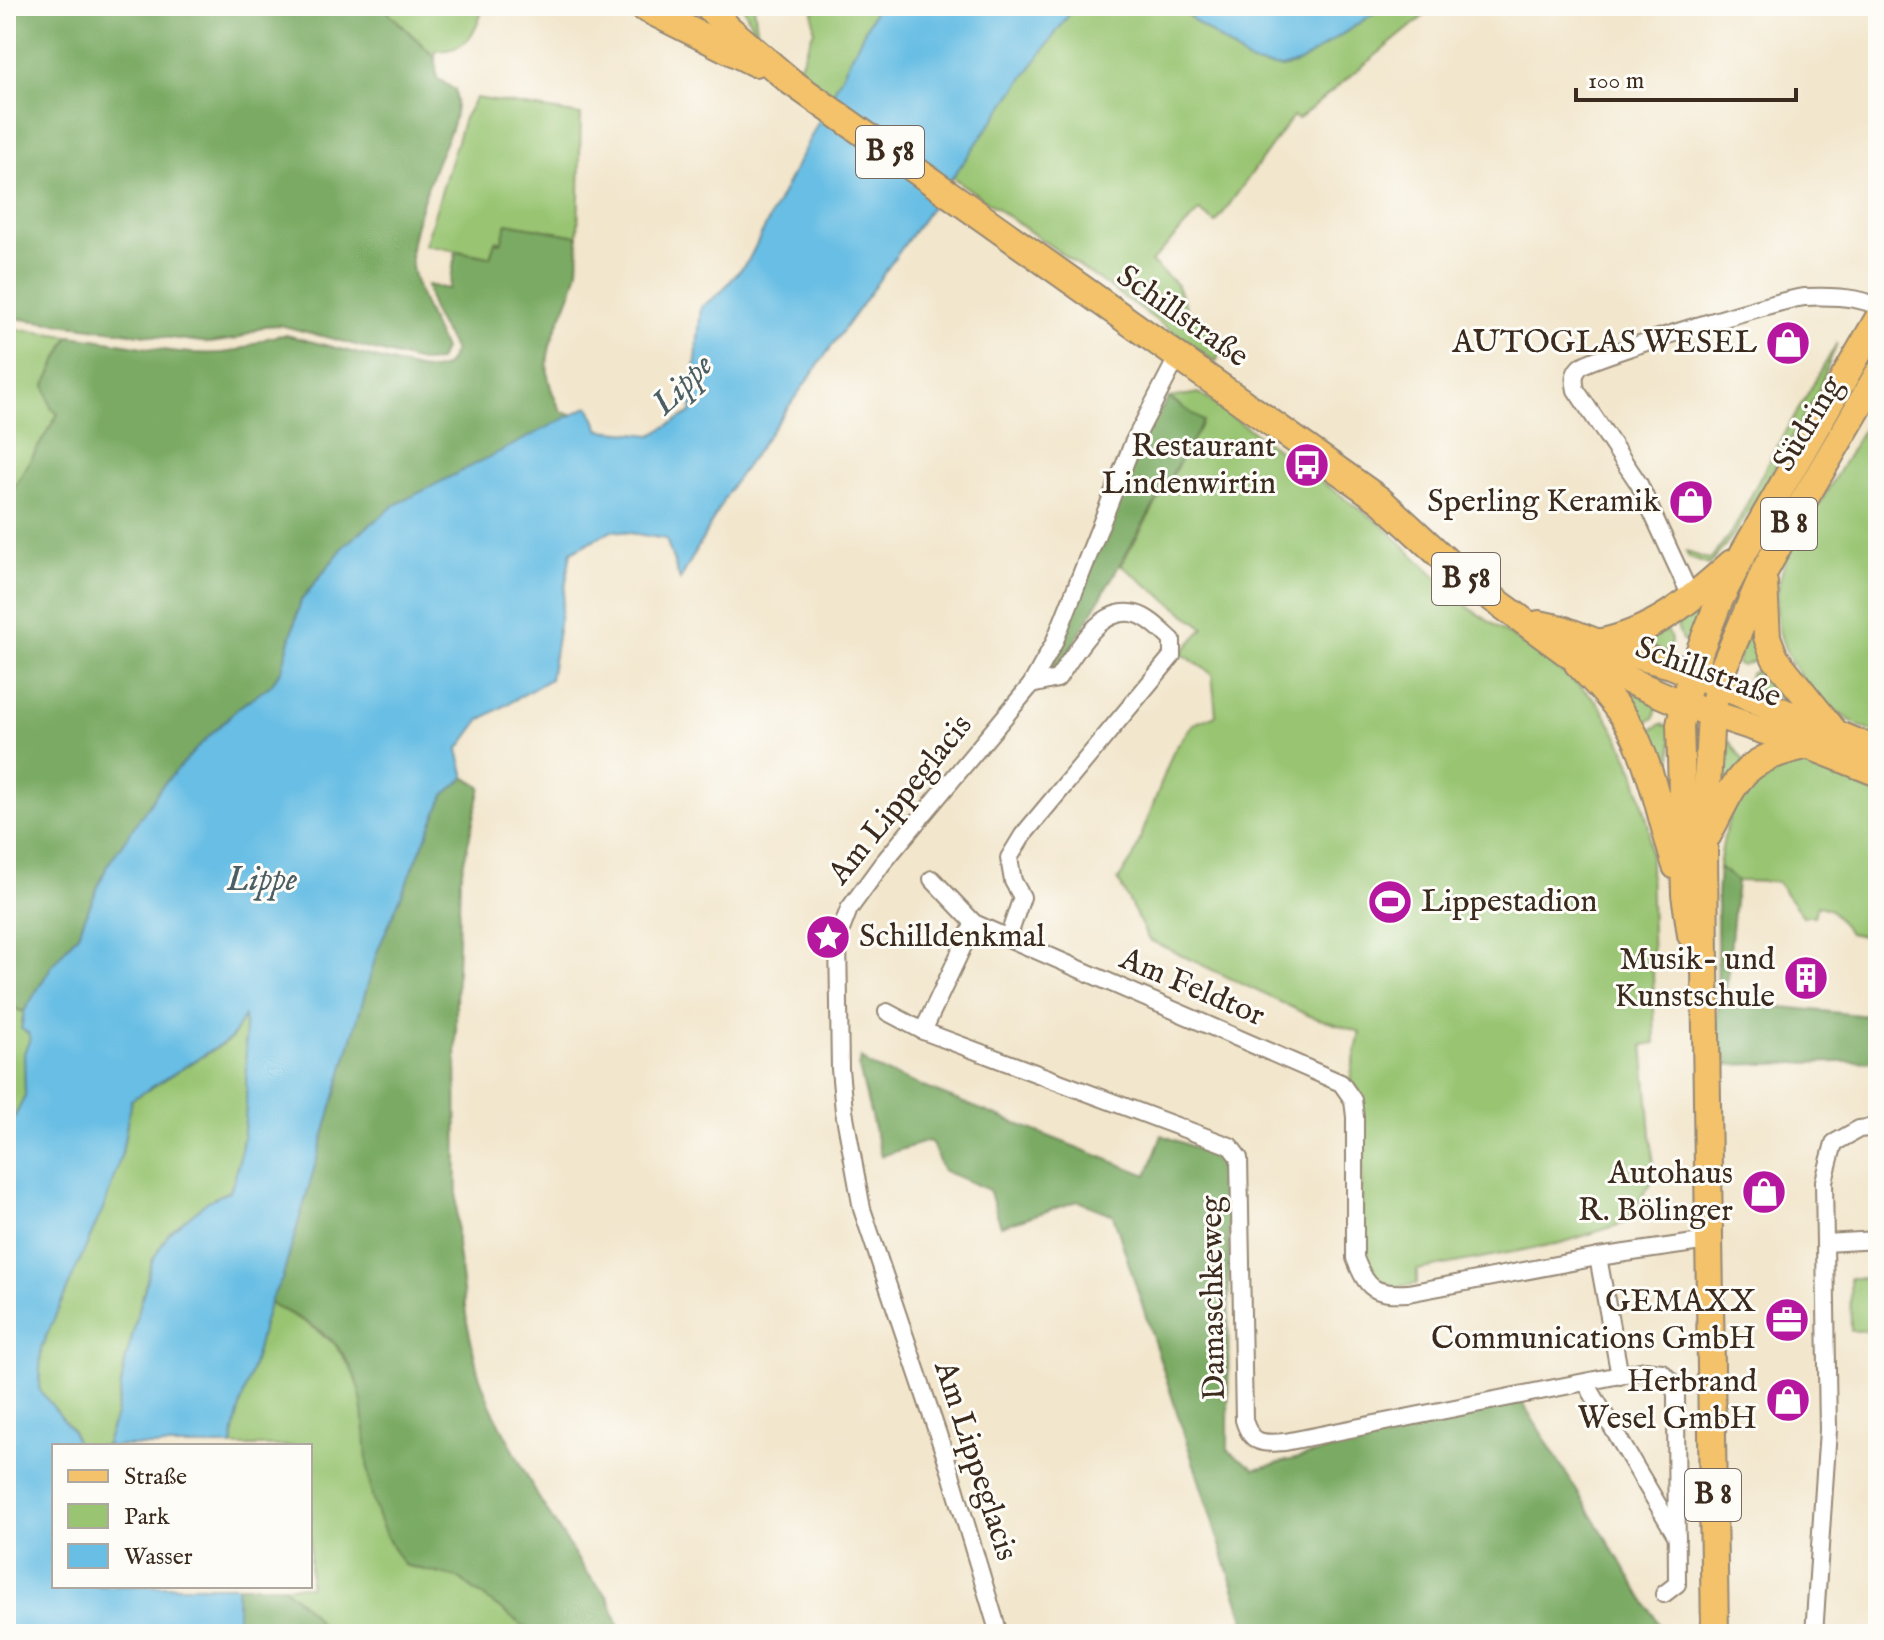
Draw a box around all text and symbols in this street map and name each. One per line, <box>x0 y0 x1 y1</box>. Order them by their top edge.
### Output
scale bar <box>1576 52 1796 102</box>
text: 100 m <box>1588 66 1644 97</box>
road number: B 58 <box>856 126 924 178</box>
street label: Schillstraße <box>1108 257 1256 377</box>
shop icon: AUTOGLAS WESEL <box>1764 319 1812 367</box>
place label: AUTOGLAS WESEL <box>1451 323 1757 364</box>
water label: Lippe <box>642 344 724 426</box>
street label: Südring <box>1764 368 1854 479</box>
place label: Restaurant Lindenwirtin <box>1101 427 1276 505</box>
bus stop icon: Restaurant Lindenwirtin <box>1283 441 1331 489</box>
shop icon: Sperling Keramik <box>1667 478 1715 526</box>
place label: Sperling Keramik <box>1427 482 1661 523</box>
road number: B 8 <box>1761 498 1817 550</box>
road number: B 58 <box>1432 553 1500 605</box>
street label: Schillstraße <box>1629 628 1787 718</box>
street label: Am Lippeglacis <box>819 707 982 894</box>
water label: Lippe <box>226 859 298 902</box>
sports icon: Lippestadion <box>1366 878 1414 926</box>
place label: Lippestadion <box>1421 882 1597 923</box>
place icon: Schilldenkmal <box>804 913 852 961</box>
place label: Schilldenkmal <box>859 917 1046 958</box>
street label: Am Feldtor <box>1112 939 1271 1037</box>
place label: Musik- und Kunstschule <box>1614 940 1776 1018</box>
building icon: Musik- und Kunstschule <box>1782 954 1830 1002</box>
place label: Autohaus R. Bölinger <box>1578 1154 1733 1232</box>
shop icon: Autohaus R. Bölinger <box>1740 1168 1788 1216</box>
street label: Damaschkeweg <box>1192 1195 1236 1401</box>
place label: GEMAXX Communications GmbH <box>1431 1282 1756 1360</box>
office icon: GEMAXX Communications GmbH <box>1763 1296 1811 1344</box>
street label: Am Lippeglacis <box>923 1355 1027 1566</box>
place label: Herbrand Wesel GmbH <box>1578 1362 1758 1440</box>
shop icon: Herbrand Wesel GmbH <box>1764 1376 1812 1424</box>
legend <box>52 1444 312 1588</box>
text: Straße <box>124 1462 187 1493</box>
road number: B 8 <box>1685 1469 1741 1521</box>
text: Park <box>124 1502 170 1533</box>
text: Wasser <box>124 1542 193 1573</box>

